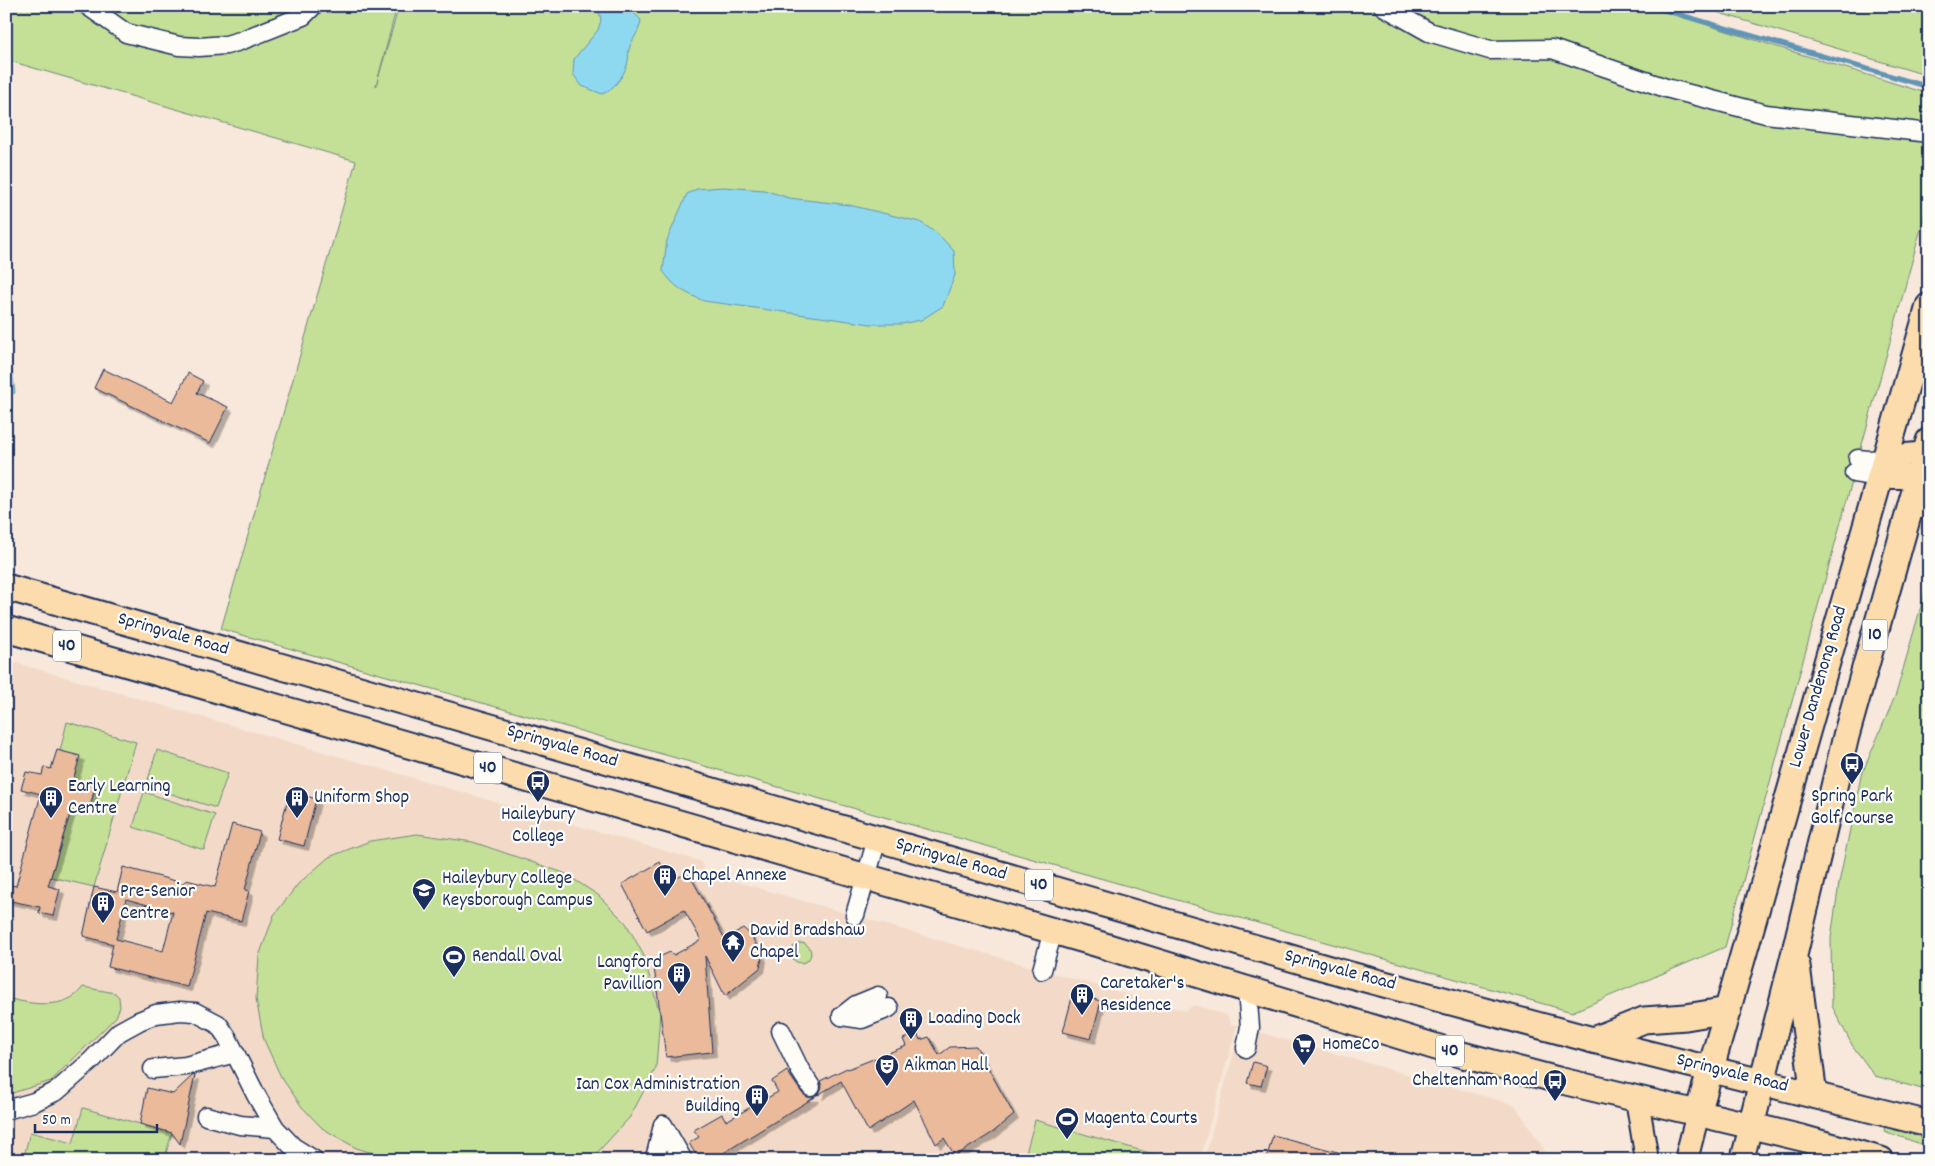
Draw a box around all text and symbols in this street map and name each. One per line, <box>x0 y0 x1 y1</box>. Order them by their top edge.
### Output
street label: Lower Dandenong Road <box>1783 603 1855 771</box>
street label: Springvale Road <box>114 606 232 664</box>
road number: 10 <box>1862 620 1888 650</box>
road number: 40 <box>53 630 81 661</box>
street label: Springvale Road <box>503 718 621 776</box>
bus stop icon: Spring Park Golf Course <box>1839 751 1865 785</box>
road number: 40 <box>474 752 502 784</box>
bus stop icon: Haileybury College <box>525 769 551 803</box>
place label: Early Learning Centre <box>68 774 171 823</box>
place label: Spring Park Golf Course <box>1810 784 1894 833</box>
building icon: Early Learning Centre <box>38 785 64 819</box>
building icon: Uniform Shop <box>284 785 310 819</box>
place label: Uniform Shop <box>314 785 409 812</box>
place label: Haileybury College <box>501 802 575 851</box>
street label: Springvale Road <box>892 831 1010 889</box>
building icon: Chapel Annexe <box>652 863 678 897</box>
place label: Chapel Annexe <box>682 863 787 890</box>
place label: Haileybury College Keysborough Campus <box>442 866 593 915</box>
road number: 40 <box>1025 870 1053 900</box>
school or university icon: Haileybury College Keysborough Campus <box>411 877 437 911</box>
place label: Pre-Senior Centre <box>120 879 195 928</box>
building icon: Pre-Senior Centre <box>90 890 116 924</box>
place label: David Bradshaw Chapel <box>750 918 865 967</box>
temple icon: David Bradshaw Chapel <box>720 929 746 963</box>
street label: Springvale Road <box>1281 943 1399 999</box>
sports icon: Rendall Oval <box>441 944 467 978</box>
place label: Rendall Oval <box>472 944 562 971</box>
place label: Langford Pavillion <box>597 950 662 999</box>
building icon: Langford Pavillion <box>666 961 692 995</box>
place label: Caretaker's Residence <box>1100 971 1185 1020</box>
building icon: Caretaker's Residence <box>1069 982 1095 1016</box>
building icon: Loading Dock <box>898 1006 924 1040</box>
place label: Loading Dock <box>928 1006 1021 1033</box>
supermarket icon: HomeCo <box>1291 1032 1317 1066</box>
place label: HomeCo <box>1322 1032 1379 1059</box>
road number: 40 <box>1436 1036 1464 1066</box>
street label: Springvale Road <box>1673 1047 1791 1101</box>
theatre icon: Aikman Hall <box>874 1053 900 1087</box>
place label: Aikman Hall <box>904 1053 989 1080</box>
place label: Cheltenham Road <box>1412 1068 1538 1095</box>
bus stop icon: Cheltenham Road <box>1542 1068 1568 1102</box>
place label: Ian Cox Administration Building <box>576 1072 740 1121</box>
building icon: Ian Cox Administration Building <box>744 1083 770 1117</box>
scale bar <box>35 1101 158 1133</box>
sports icon: Magenta Courts <box>1054 1106 1080 1140</box>
place label: Magenta Courts <box>1084 1106 1198 1133</box>
text: 50 m <box>42 1110 71 1132</box>

